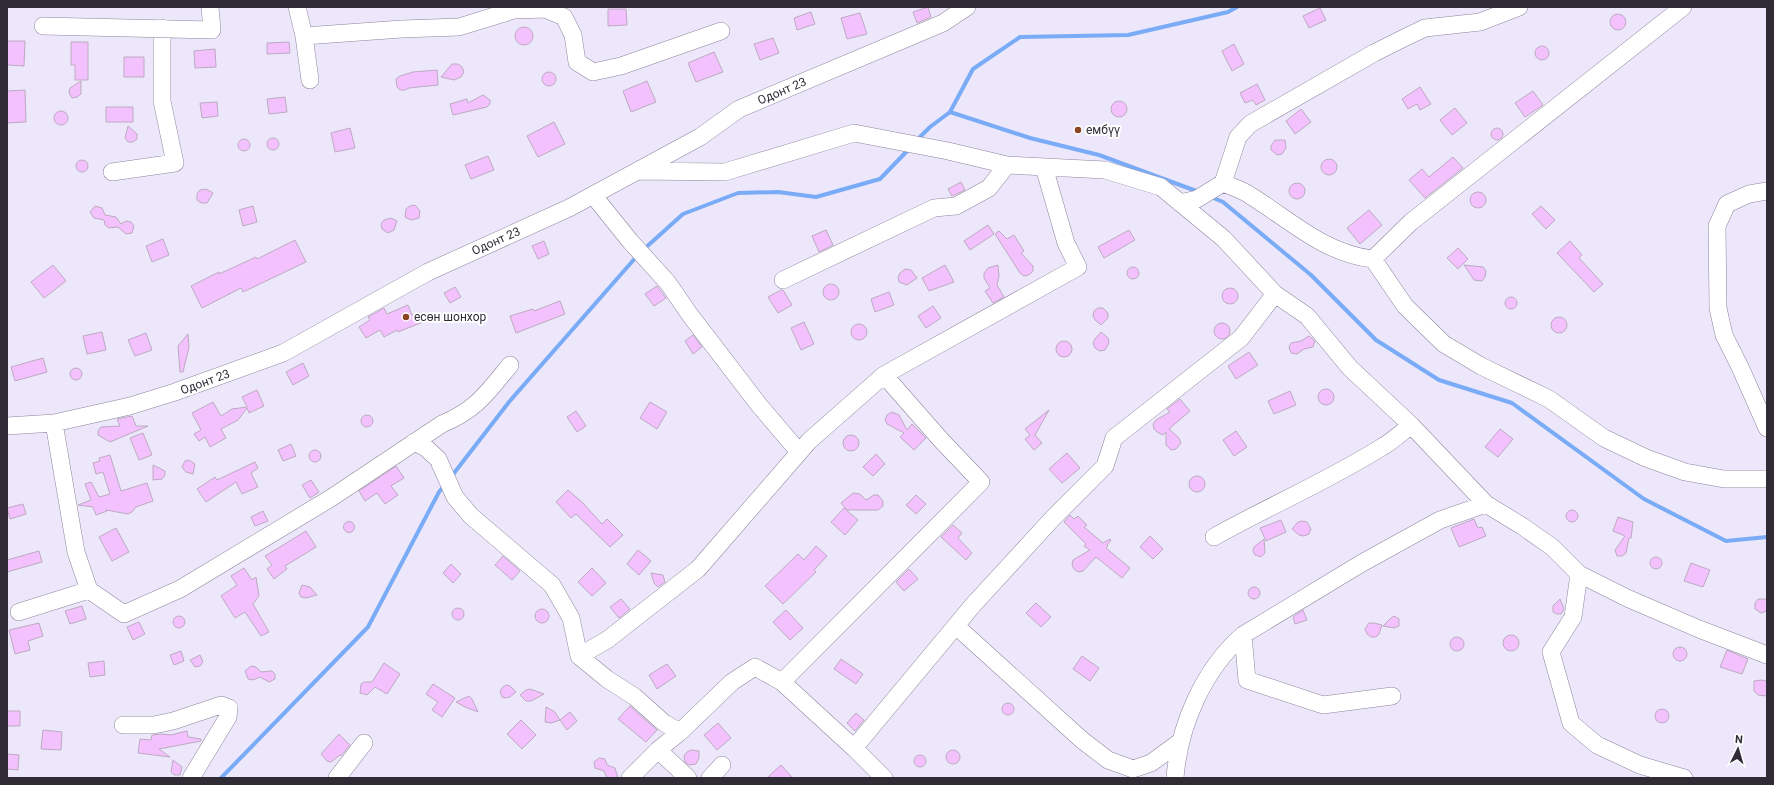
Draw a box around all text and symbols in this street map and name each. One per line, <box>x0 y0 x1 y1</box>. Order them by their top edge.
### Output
street label: Одонт 23 <box>756 74 808 108</box>
place label: ембүү <box>1086 123 1120 137</box>
marker: ембүү <box>1073 125 1083 135</box>
street label: Одонт 23 <box>470 224 522 258</box>
place label: есөн шонхор <box>414 310 487 324</box>
marker: есөн шонхор <box>401 312 411 322</box>
street label: Одонт 23 <box>178 367 232 397</box>
north arrow <box>1718 729 1758 769</box>
text: N <box>1734 733 1743 746</box>

